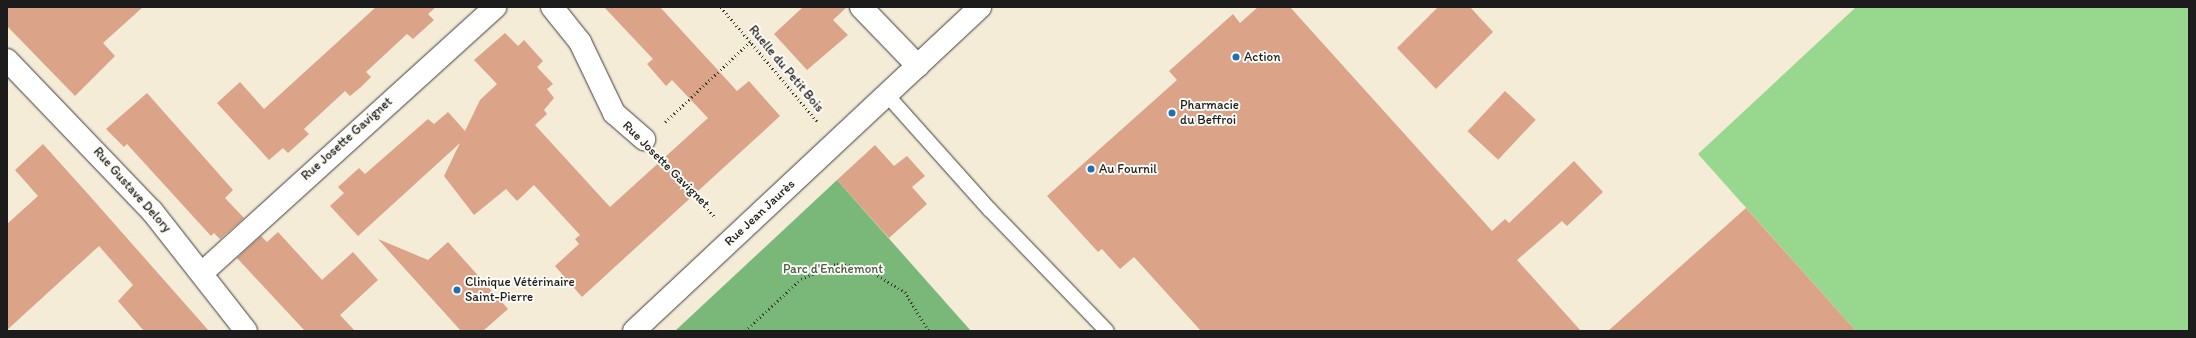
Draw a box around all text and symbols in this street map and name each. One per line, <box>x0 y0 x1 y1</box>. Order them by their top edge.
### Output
street label: Ruelle du Petit Bois <box>745 22 827 116</box>
place label: Action <box>1244 49 1281 65</box>
marker: Action <box>1231 52 1241 62</box>
street label: Rue Josette Gavignet <box>298 94 396 184</box>
place label: Pharmacie du Beffroi <box>1180 98 1239 129</box>
marker: Pharmacie du Beffroi <box>1167 108 1177 118</box>
street label: Rue Josette Gavignet <box>619 118 713 212</box>
street label: Rue Gustave Delory <box>90 144 174 236</box>
place label: Au Fournil <box>1099 161 1156 177</box>
marker: Au Fournil <box>1086 164 1096 174</box>
street label: Rue Jean Jaurès <box>722 176 798 250</box>
park label: Parc d'Enchemont <box>783 261 883 277</box>
place label: Clinique Vétérinaire Saint-Pierre <box>465 275 575 306</box>
marker: Clinique Vétérinaire Saint-Pierre <box>452 285 462 295</box>

